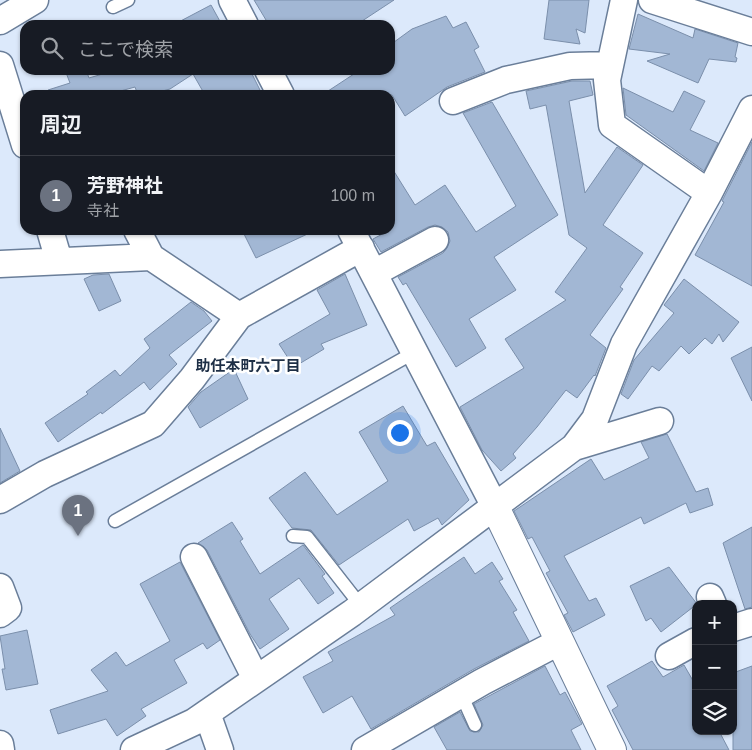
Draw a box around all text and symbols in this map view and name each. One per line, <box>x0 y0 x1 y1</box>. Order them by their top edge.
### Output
search box <box>20 20 395 75</box>
icon: search <box>38 34 66 62</box>
text: ここで検索 <box>78 39 173 60</box>
text: 周辺 <box>40 113 82 136</box>
text: 芳野神社 <box>87 175 163 196</box>
text: 1 <box>52 187 60 204</box>
text: 100 m <box>331 187 375 204</box>
text: 寺社 <box>87 202 119 219</box>
district label: 助任本町六丁目 <box>195 357 301 374</box>
your location <box>387 420 413 446</box>
pin: 1 <box>62 495 94 536</box>
map controls <box>692 600 737 735</box>
button: + <box>692 600 737 645</box>
button: − <box>692 645 737 690</box>
button: layers <box>692 690 737 735</box>

